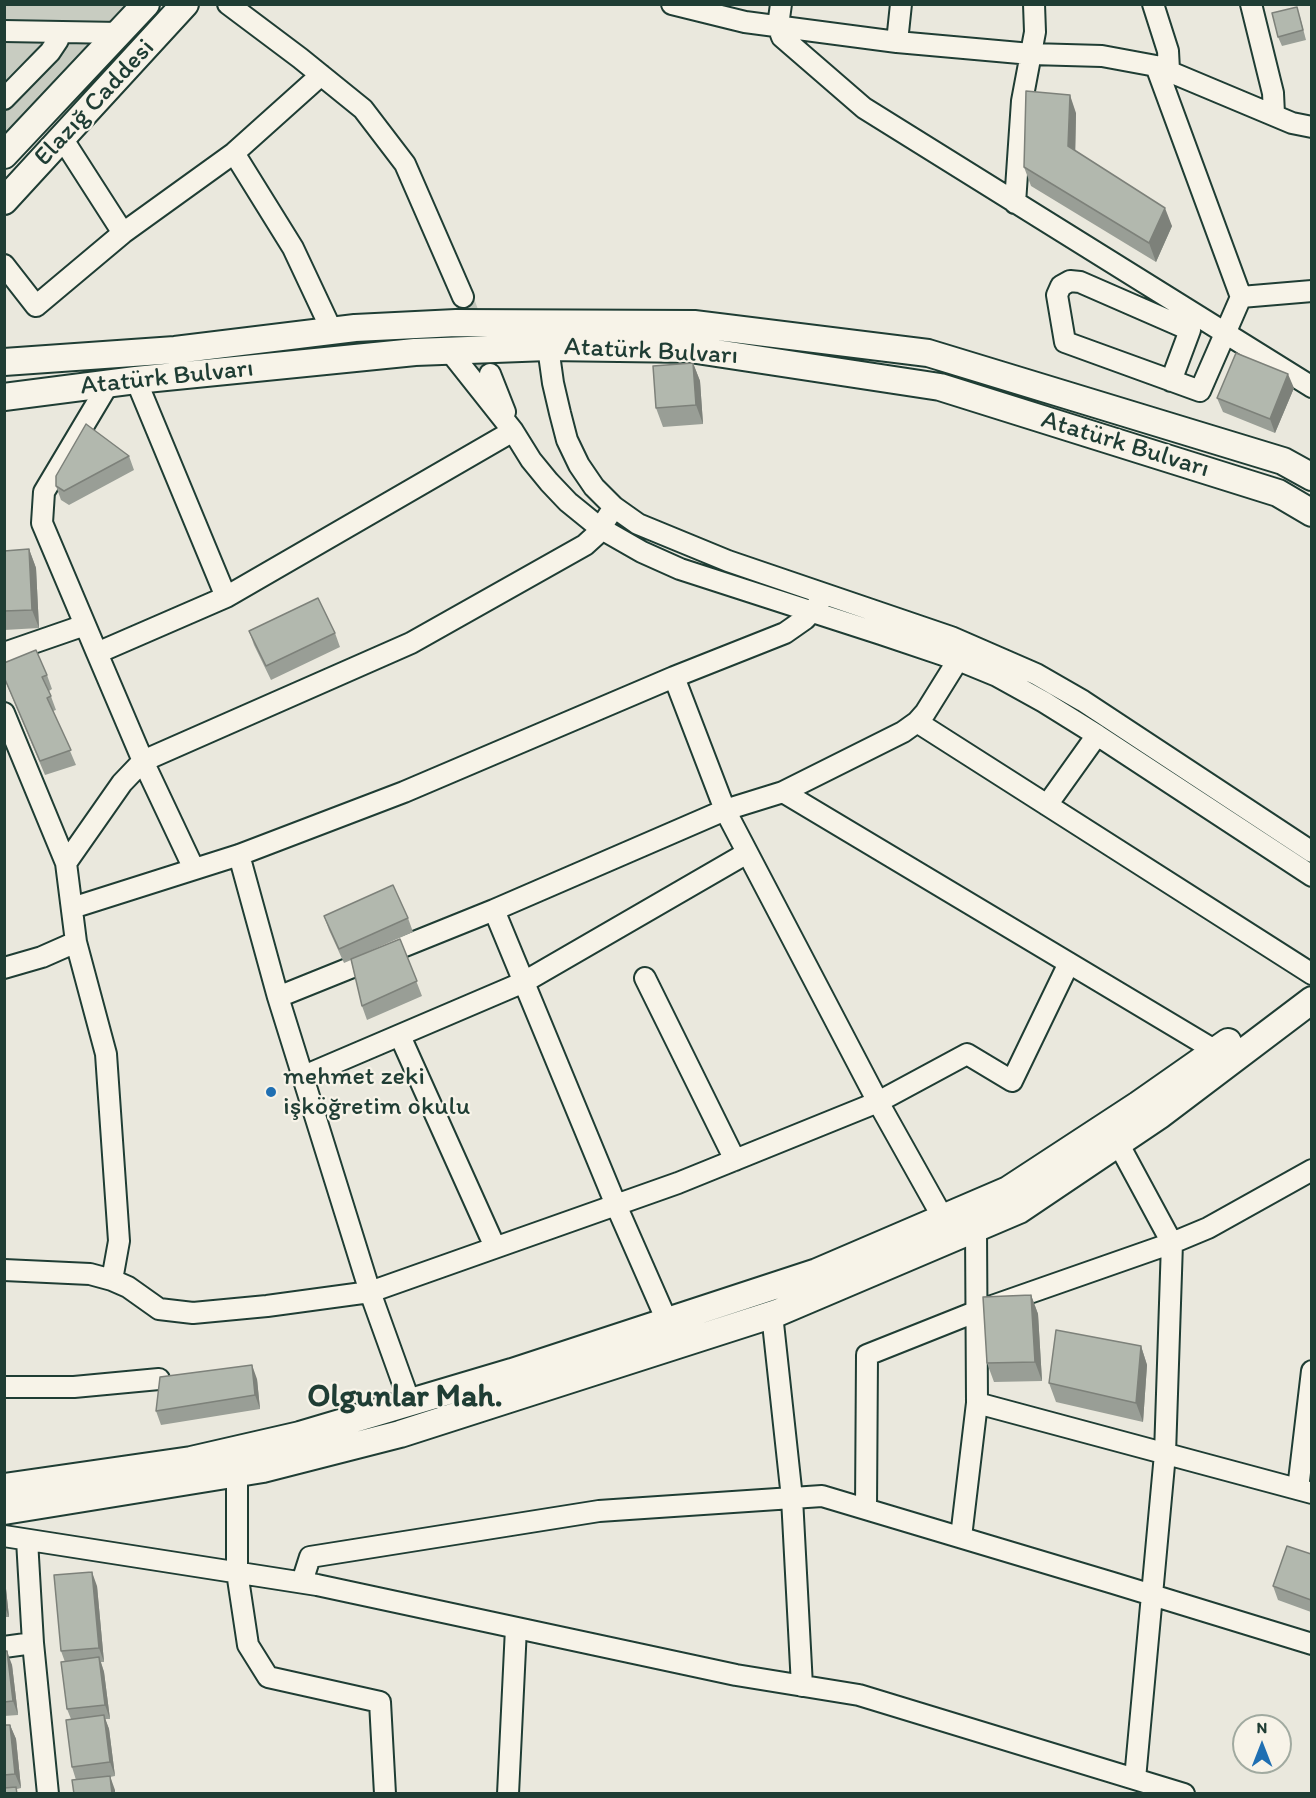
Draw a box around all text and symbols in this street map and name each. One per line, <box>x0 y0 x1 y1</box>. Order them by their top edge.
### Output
street label: Elazığ Caddesi <box>28 33 162 173</box>
street label: Atatürk Bulvarı <box>563 332 739 372</box>
street label: Atatürk Bulvarı <box>79 353 255 403</box>
street label: Atatürk Bulvarı <box>1037 405 1213 485</box>
place label: mehmet zeki işköğretim okulu <box>283 1061 470 1122</box>
marker: mehmet zeki işköğretim okulu <box>264 1085 278 1099</box>
district label: Olgunlar Mah. <box>307 1379 503 1417</box>
north arrow <box>1232 1714 1292 1774</box>
text: N <box>1257 1718 1267 1737</box>

